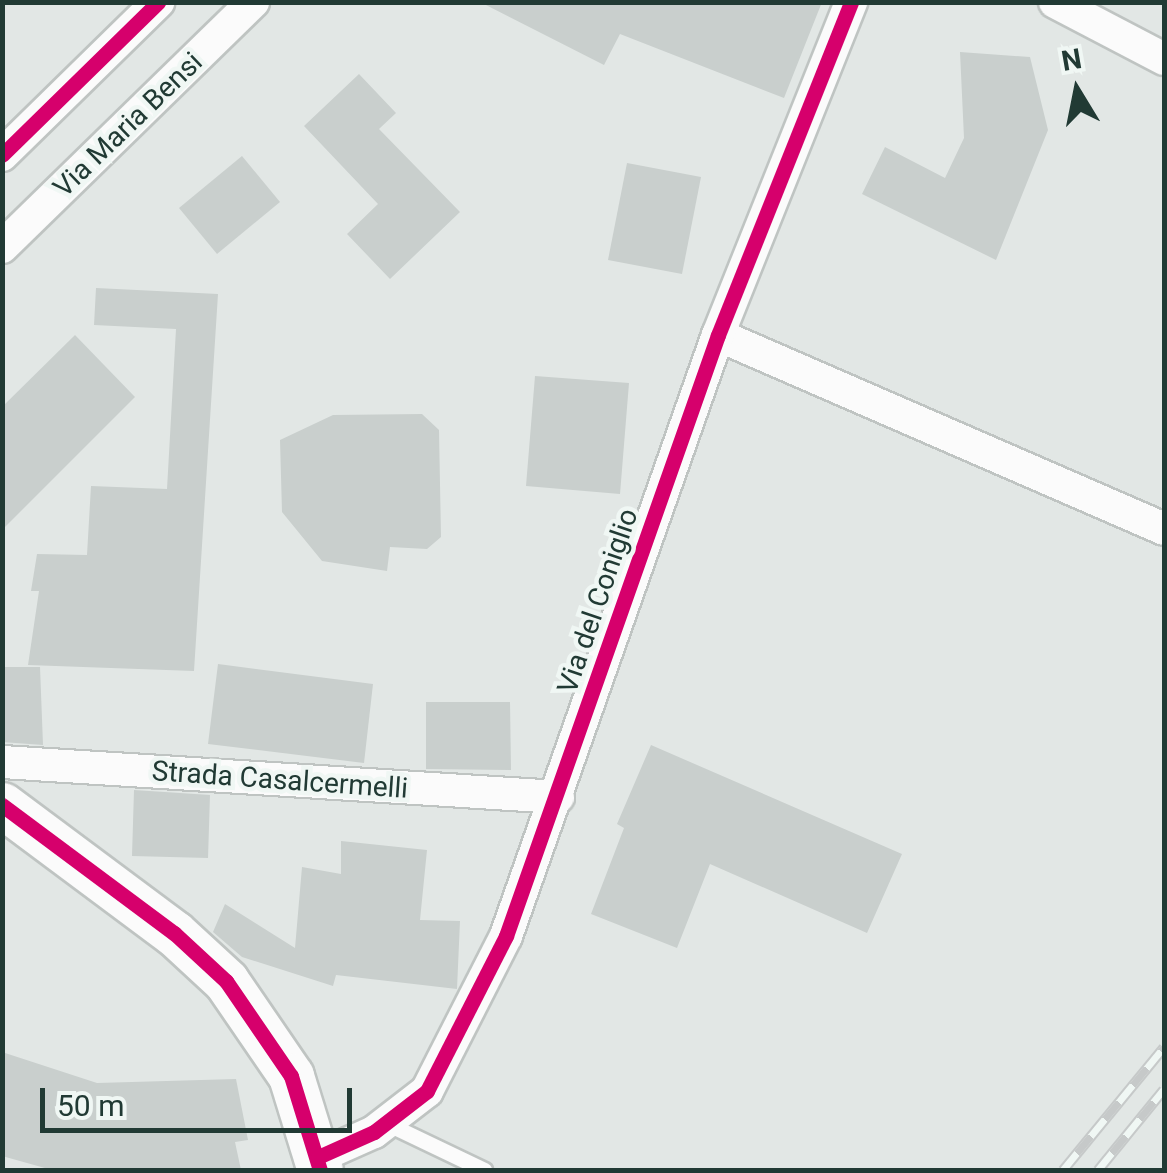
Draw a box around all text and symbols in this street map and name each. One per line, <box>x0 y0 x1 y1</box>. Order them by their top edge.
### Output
north arrow <box>1027 40 1127 140</box>
text: N <box>1059 42 1084 78</box>
street label: Via Maria Bensi <box>47 46 209 204</box>
street label: Via del Coniglio <box>551 504 645 698</box>
street label: Strada Casalcermelli <box>151 754 409 806</box>
scale bar <box>45 1068 358 1130</box>
text: 50 m <box>57 1088 124 1123</box>

